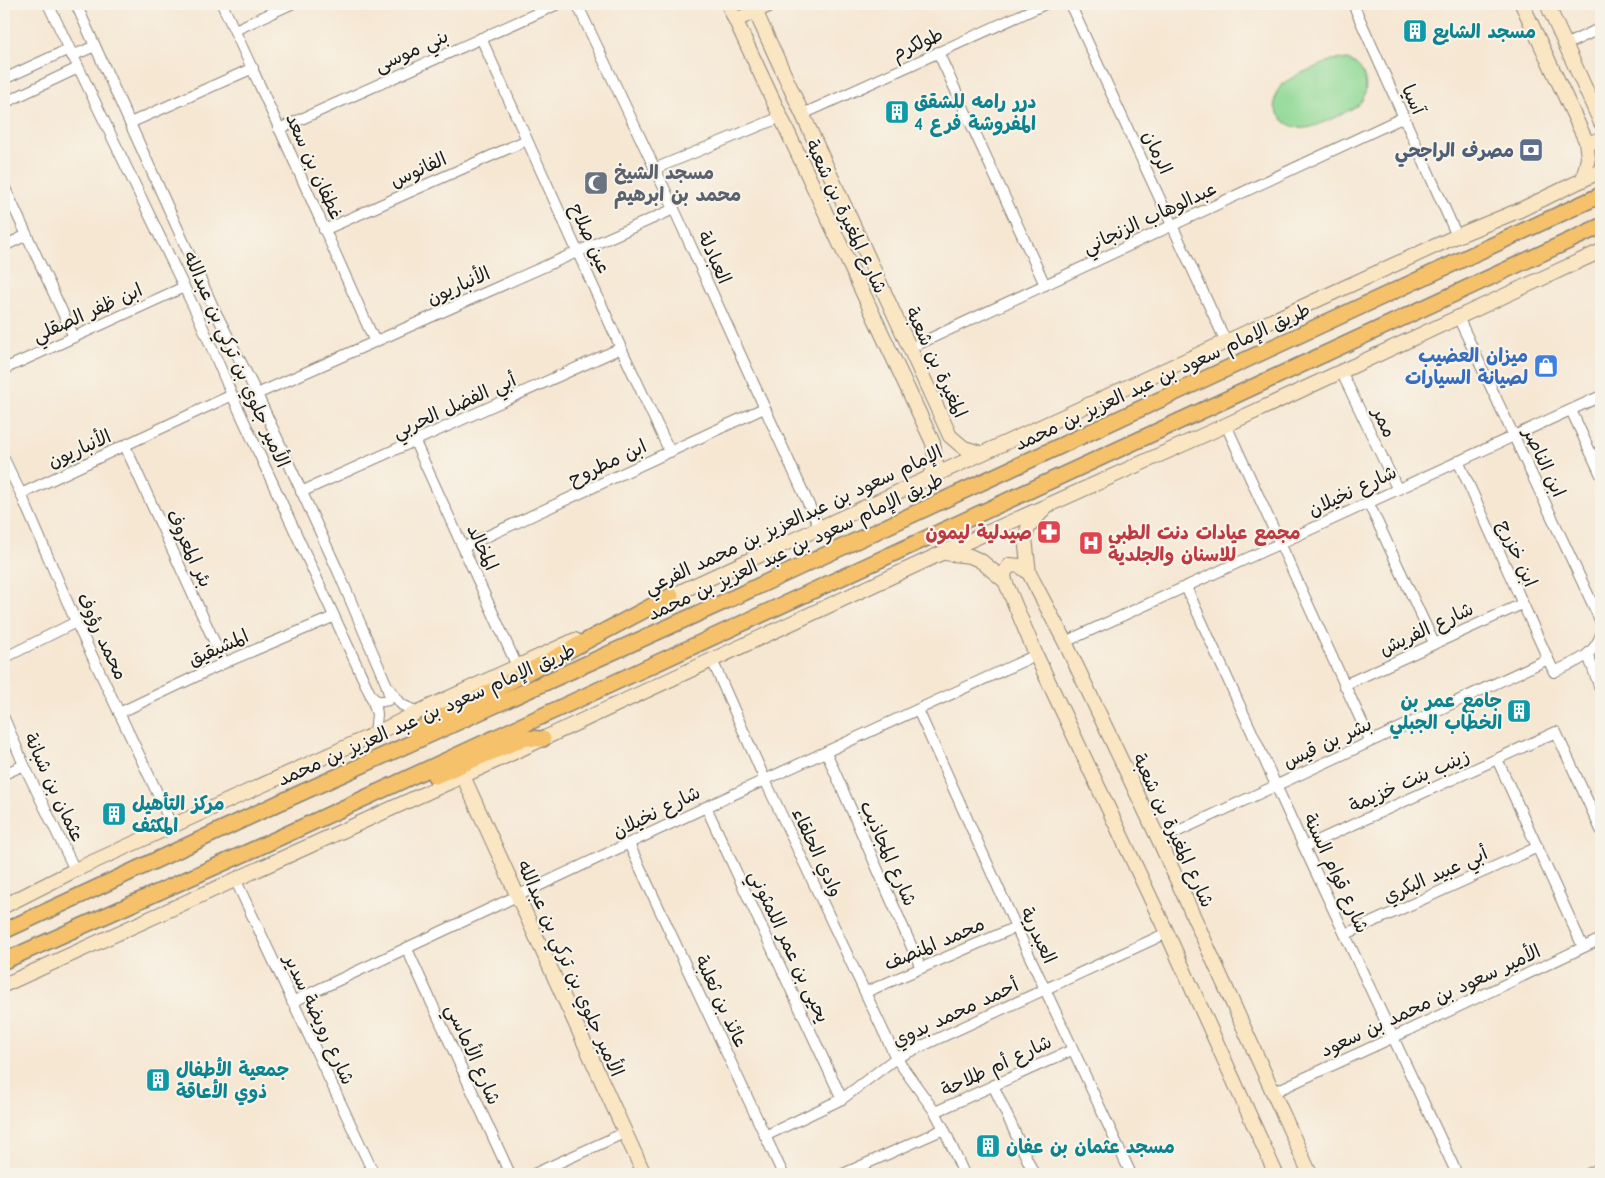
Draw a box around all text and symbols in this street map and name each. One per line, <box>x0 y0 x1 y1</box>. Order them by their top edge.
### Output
building icon: مسجد الشايع <box>1402 18 1428 44</box>
place label: مسجد الشايع <box>1432 21 1536 45</box>
street label: طولكرم <box>888 23 948 68</box>
street label: بني موسى <box>371 25 454 81</box>
street label: آسيا <box>1397 81 1430 119</box>
place label: درر رامه للشقق المفروشة فرع 4 <box>914 91 1036 137</box>
building icon: درر رامه للشقق المفروشة فرع 4 <box>884 99 910 125</box>
street label: غطفان بن سعد <box>281 110 347 223</box>
street label: الرمان <box>1138 127 1177 178</box>
street label: شارع المغيرة بن شعبة <box>799 136 891 298</box>
bank icon: مصرف الراجحي <box>1518 137 1544 163</box>
place label: مصرف الراجحي <box>1395 140 1514 167</box>
street label: الفانوس <box>387 148 450 193</box>
place label: مسجد الشيخ محمد بن ابرهيم <box>614 162 741 209</box>
mosque icon: مسجد الشيخ محمد بن ابرهيم <box>583 170 609 196</box>
street label: عبدالوهاب الزنجاني <box>1079 177 1222 263</box>
street label: عين صلاح <box>564 200 615 277</box>
street label: العبادلة <box>693 228 735 287</box>
street label: الأمير جلوي بن تركي بن عبدالله <box>174 247 296 473</box>
street label: الأنباريون <box>423 260 493 310</box>
street label: ابن ظفر الصقلي <box>29 279 148 352</box>
street label: طريق الإمام سعود بن عبد العزيز بن محمد <box>1011 298 1315 458</box>
street label: المغيرة بن شعبة <box>901 303 971 421</box>
place label: ميزان العضيب لصيانة السيارات <box>1405 345 1528 389</box>
shop icon: ميزان العضيب لصيانة السيارات <box>1533 353 1559 379</box>
street label: أبي الفضل الحربي <box>389 369 522 448</box>
street label: ممر <box>1367 402 1401 441</box>
street label: ابن الناصر <box>1518 422 1570 501</box>
street label: الأنباريون <box>44 423 114 473</box>
street label: ابن مطروح <box>565 435 651 492</box>
street label: الإمام سعود بن عبدالعزيز بن محمد الفرعي <box>641 441 948 603</box>
street label: شارع نخيلان <box>1305 461 1401 523</box>
street label: طريق الإمام سعود بن عبد العزيز بن محمد <box>644 468 948 628</box>
street label: بئر المعروف <box>162 506 217 591</box>
street label: ابن خزرج <box>1492 517 1542 591</box>
pharmacy icon: صيدلية ليمون <box>1036 519 1062 545</box>
street label: المخالد <box>462 521 502 574</box>
place label: صيدلية ليمون <box>925 522 1032 545</box>
place label: مجمع عيادات دنت الطبي للاسنان والجلدية <box>1108 522 1301 566</box>
hospital icon: مجمع عيادات دنت الطبي للاسنان والجلدية <box>1078 530 1104 556</box>
street label: محمد رؤوف <box>72 589 132 684</box>
street label: شارع الفريش <box>1376 598 1478 662</box>
street label: المشيقيق <box>185 625 252 671</box>
street label: طريق الإمام سعود بن عبد العزيز بن محمد <box>274 639 580 794</box>
place label: جامع عمر بن الخطاب الجبلي <box>1390 690 1502 739</box>
building icon: جامع عمر بن الخطاب الجبلي <box>1506 698 1532 724</box>
street label: بشر بن قيس <box>1280 713 1375 773</box>
street label: عثمان بن شبانة <box>19 730 89 845</box>
street label: زينب بنت خزيمة <box>1346 745 1473 817</box>
street label: شارع المغيرة بن شعبة <box>1126 750 1218 912</box>
street label: شارع نخيلان <box>609 781 705 844</box>
place label: مركز التأهيل المكثف <box>132 792 225 837</box>
street label: شارع المجاذيب <box>853 797 921 910</box>
building icon: مركز التأهيل المكثف <box>101 801 127 827</box>
street label: وادي الحلقاء <box>784 805 847 902</box>
street label: شارع قوام السنة <box>1296 810 1373 938</box>
street label: أبي عبيد البكري <box>1380 842 1493 912</box>
street label: الأمير جلوي بن تركي بن عبدالله <box>508 856 630 1082</box>
street label: يحيى بن عمر اللمثوني <box>740 867 834 1028</box>
street label: العبدرية <box>1016 904 1061 967</box>
street label: محمد المنصف <box>881 913 988 975</box>
street label: الأمير سعود بن محمد بن سعود <box>1316 938 1545 1063</box>
street label: شارع رويضة سدير <box>277 949 359 1089</box>
street label: عائذ بن ثعلبة <box>690 952 752 1051</box>
street label: أحمد محمد بدوي <box>889 974 1024 1054</box>
street label: شارع الأماسي <box>436 1000 507 1110</box>
street label: شارع أم طلاحة <box>938 1031 1056 1104</box>
place label: جمعية الأطفال ذوي الأعاقة <box>176 1057 289 1106</box>
building icon: جمعية الأطفال ذوي الأعاقة <box>145 1067 171 1093</box>
building icon: مسجد عثمان بن عفان <box>975 1133 1001 1159</box>
place label: مسجد عثمان بن عفان <box>1006 1136 1175 1159</box>

